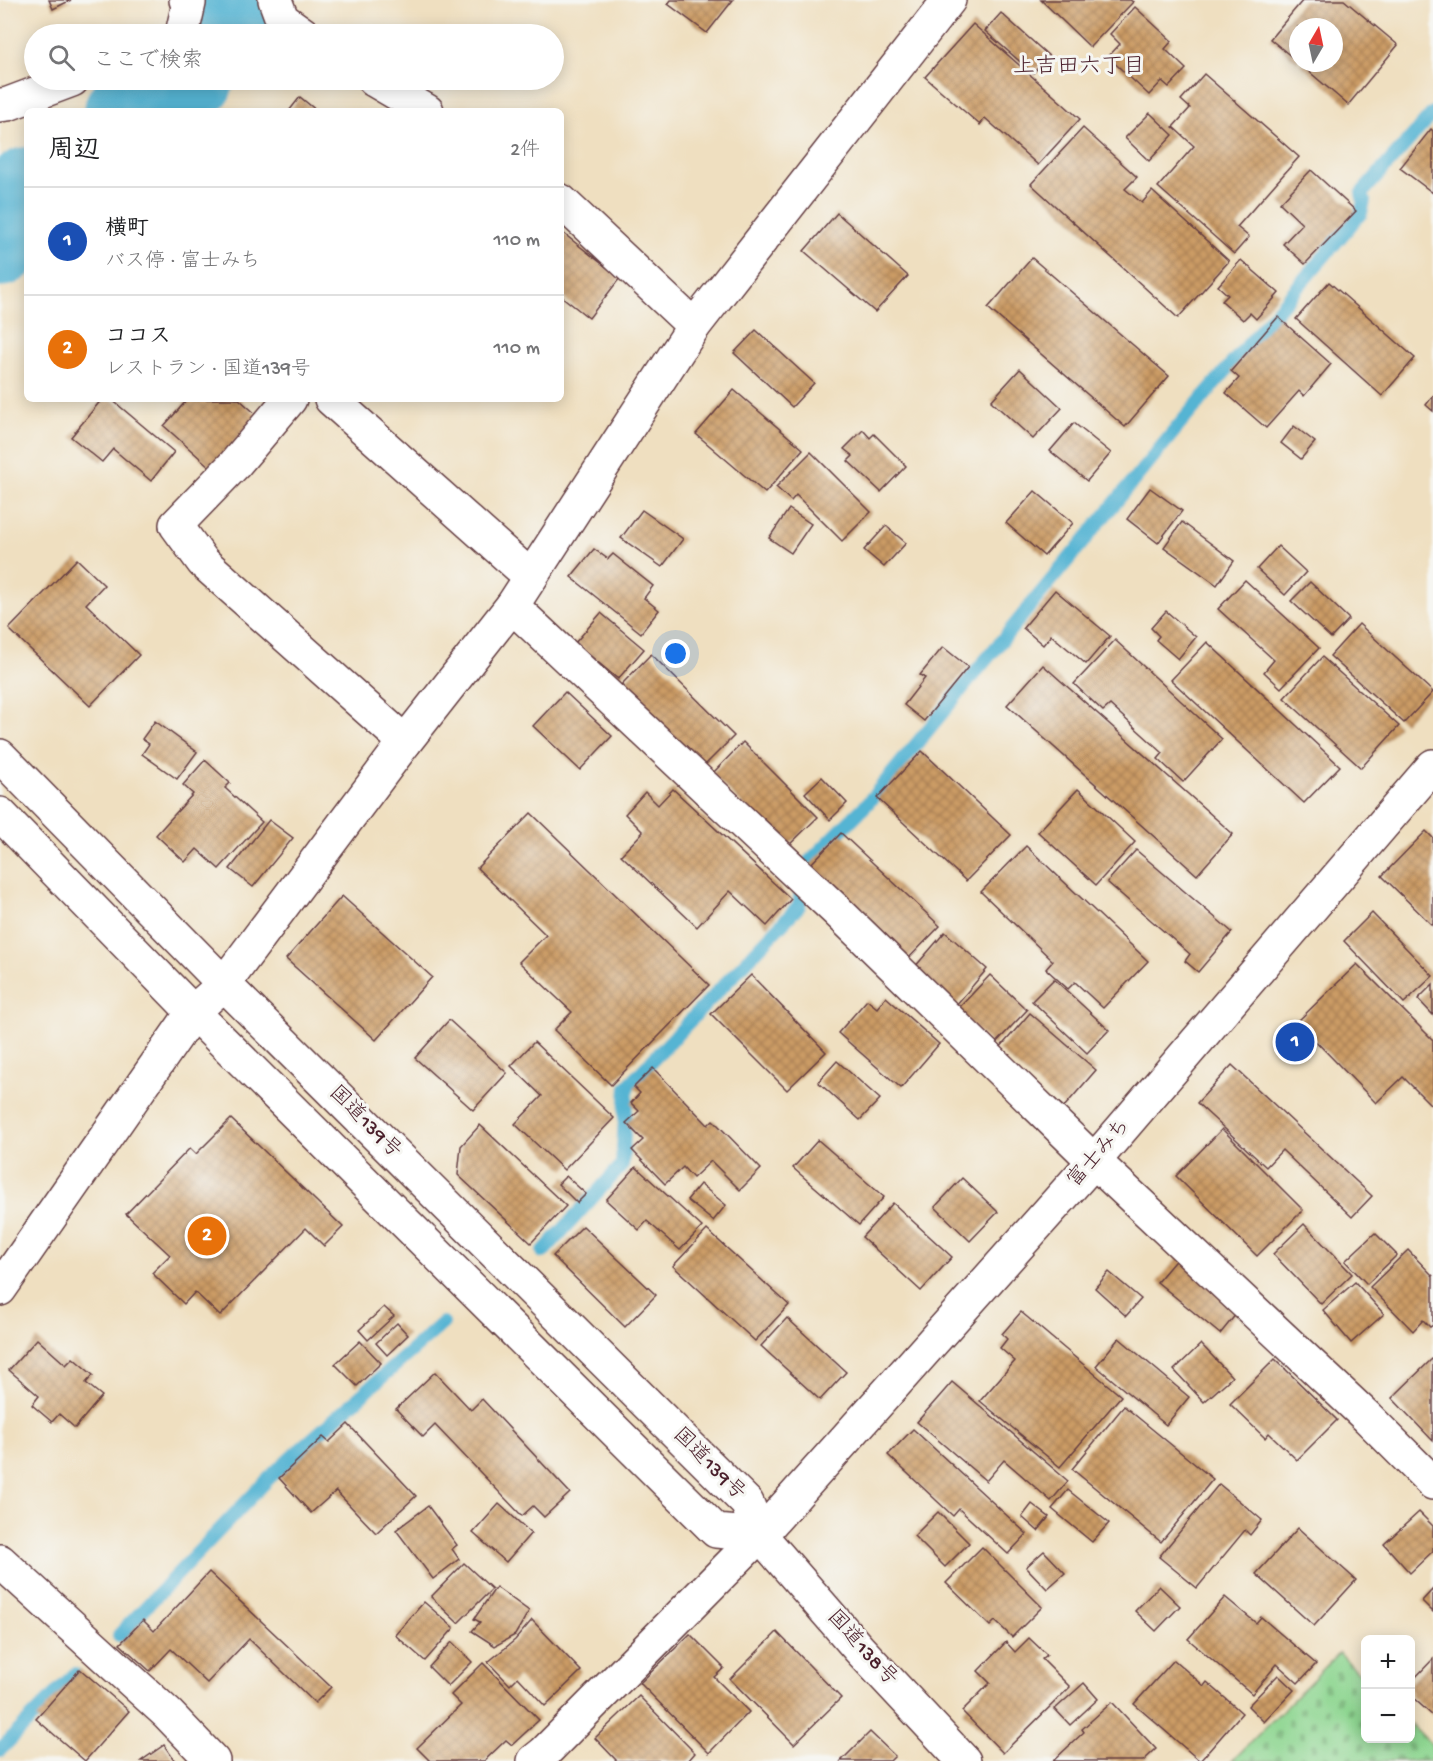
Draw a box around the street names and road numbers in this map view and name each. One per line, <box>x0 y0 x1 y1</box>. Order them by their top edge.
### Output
street label: 国道139号 <box>322 1081 406 1165</box>
street label: 富士みち <box>1063 1114 1137 1194</box>
street label: 国道139号 <box>666 1423 750 1507</box>
street label: 国道138号 <box>820 1605 902 1692</box>

